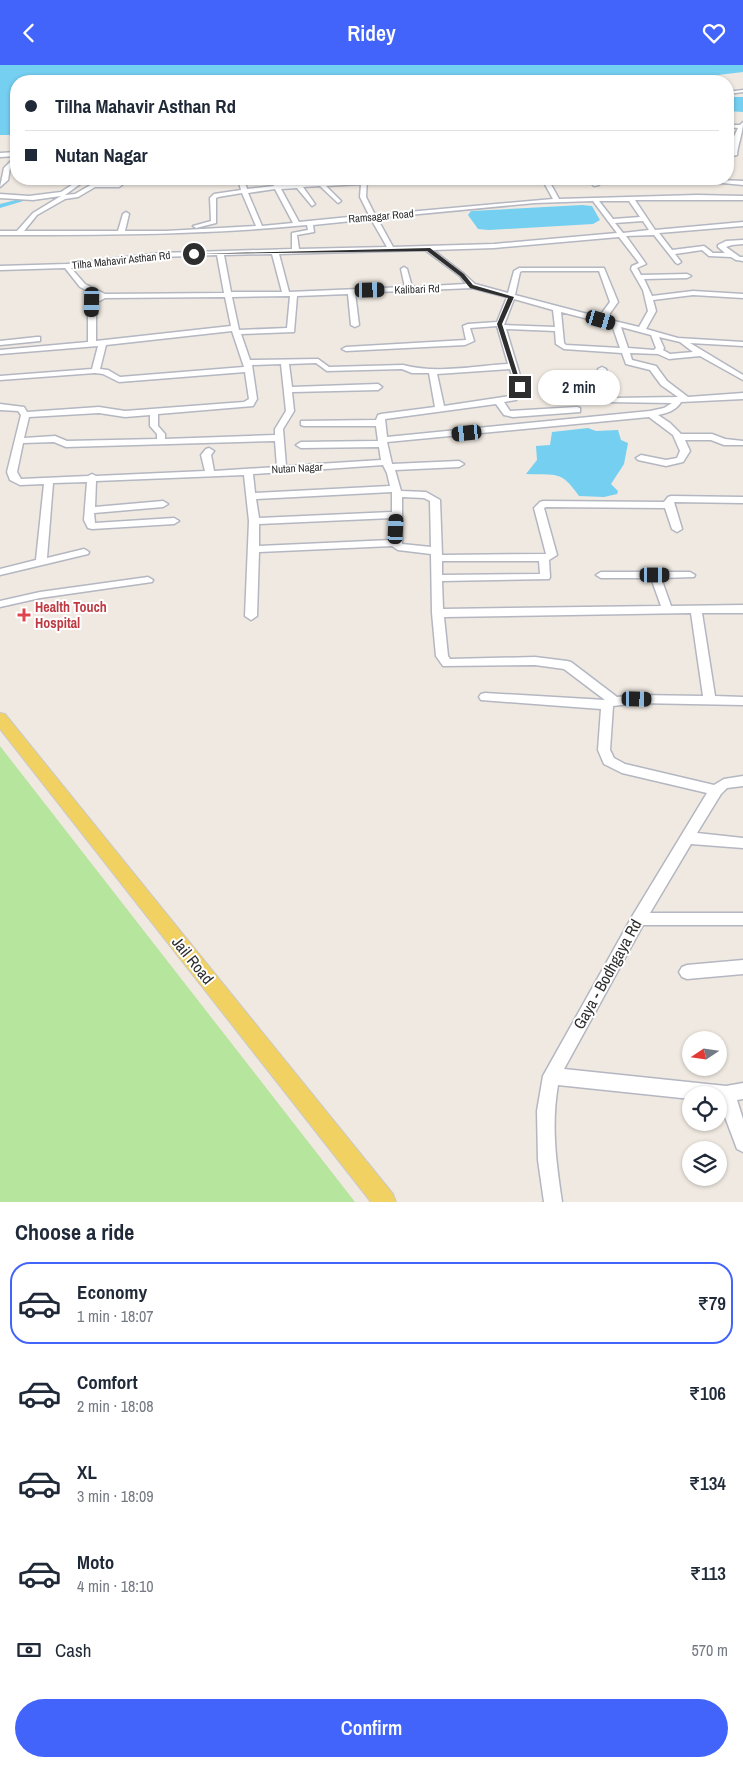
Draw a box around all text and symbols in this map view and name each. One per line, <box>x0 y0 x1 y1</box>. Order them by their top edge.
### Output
text: Ridey <box>347 18 396 48</box>
icon: back <box>15 19 43 47</box>
icon: heart <box>700 19 728 47</box>
text: Tilha Mahavir Asthan Rd <box>55 93 236 119</box>
text: Nutan Nagar <box>55 142 148 168</box>
street label: Ramsagar Road <box>348 206 414 226</box>
route start <box>183 243 205 265</box>
street label: Tilha Mahavir Asthan Rd <box>71 248 171 272</box>
street label: Kalibari Rd <box>394 281 440 297</box>
car <box>354 282 385 298</box>
car <box>84 287 99 317</box>
car <box>584 309 617 331</box>
callout: 2 min <box>538 369 620 405</box>
route end <box>509 376 531 398</box>
text: 2 min <box>562 376 596 398</box>
car <box>451 424 482 442</box>
street label: Nutan Nagar <box>271 460 323 476</box>
car <box>387 514 404 544</box>
car <box>640 568 670 583</box>
place label: Health Touch Hospital <box>35 598 107 632</box>
marker: Health Touch Hospital <box>17 608 31 622</box>
car <box>621 691 652 707</box>
street label: Gaya - Bodhgaya Rd <box>568 915 646 1033</box>
street label: Jail Road <box>167 932 219 988</box>
north arrow <box>682 1031 728 1076</box>
map controls <box>682 1031 727 1186</box>
button: locate <box>682 1086 727 1131</box>
button: layers <box>682 1141 727 1186</box>
text: Choose a ride <box>15 1217 134 1247</box>
text: Economy <box>77 1279 147 1305</box>
icon: car <box>17 1281 62 1326</box>
text: ₹79 <box>698 1290 726 1316</box>
text: 1 min · 18:07 <box>77 1305 154 1327</box>
text: Comfort <box>77 1369 138 1395</box>
icon: car <box>17 1371 62 1416</box>
text: ₹106 <box>689 1380 726 1406</box>
text: 2 min · 18:08 <box>77 1395 154 1417</box>
text: XL <box>77 1459 97 1485</box>
icon: car <box>17 1461 62 1506</box>
text: ₹134 <box>689 1470 726 1496</box>
text: 3 min · 18:09 <box>77 1485 154 1507</box>
text: Moto <box>77 1549 114 1575</box>
icon: car <box>17 1551 62 1596</box>
text: ₹113 <box>690 1560 726 1586</box>
text: 4 min · 18:10 <box>77 1575 154 1597</box>
icon: cash <box>15 1636 43 1664</box>
text: Cash <box>55 1637 91 1663</box>
text: 570 m <box>692 1639 728 1661</box>
button: Confirm <box>15 1699 728 1757</box>

